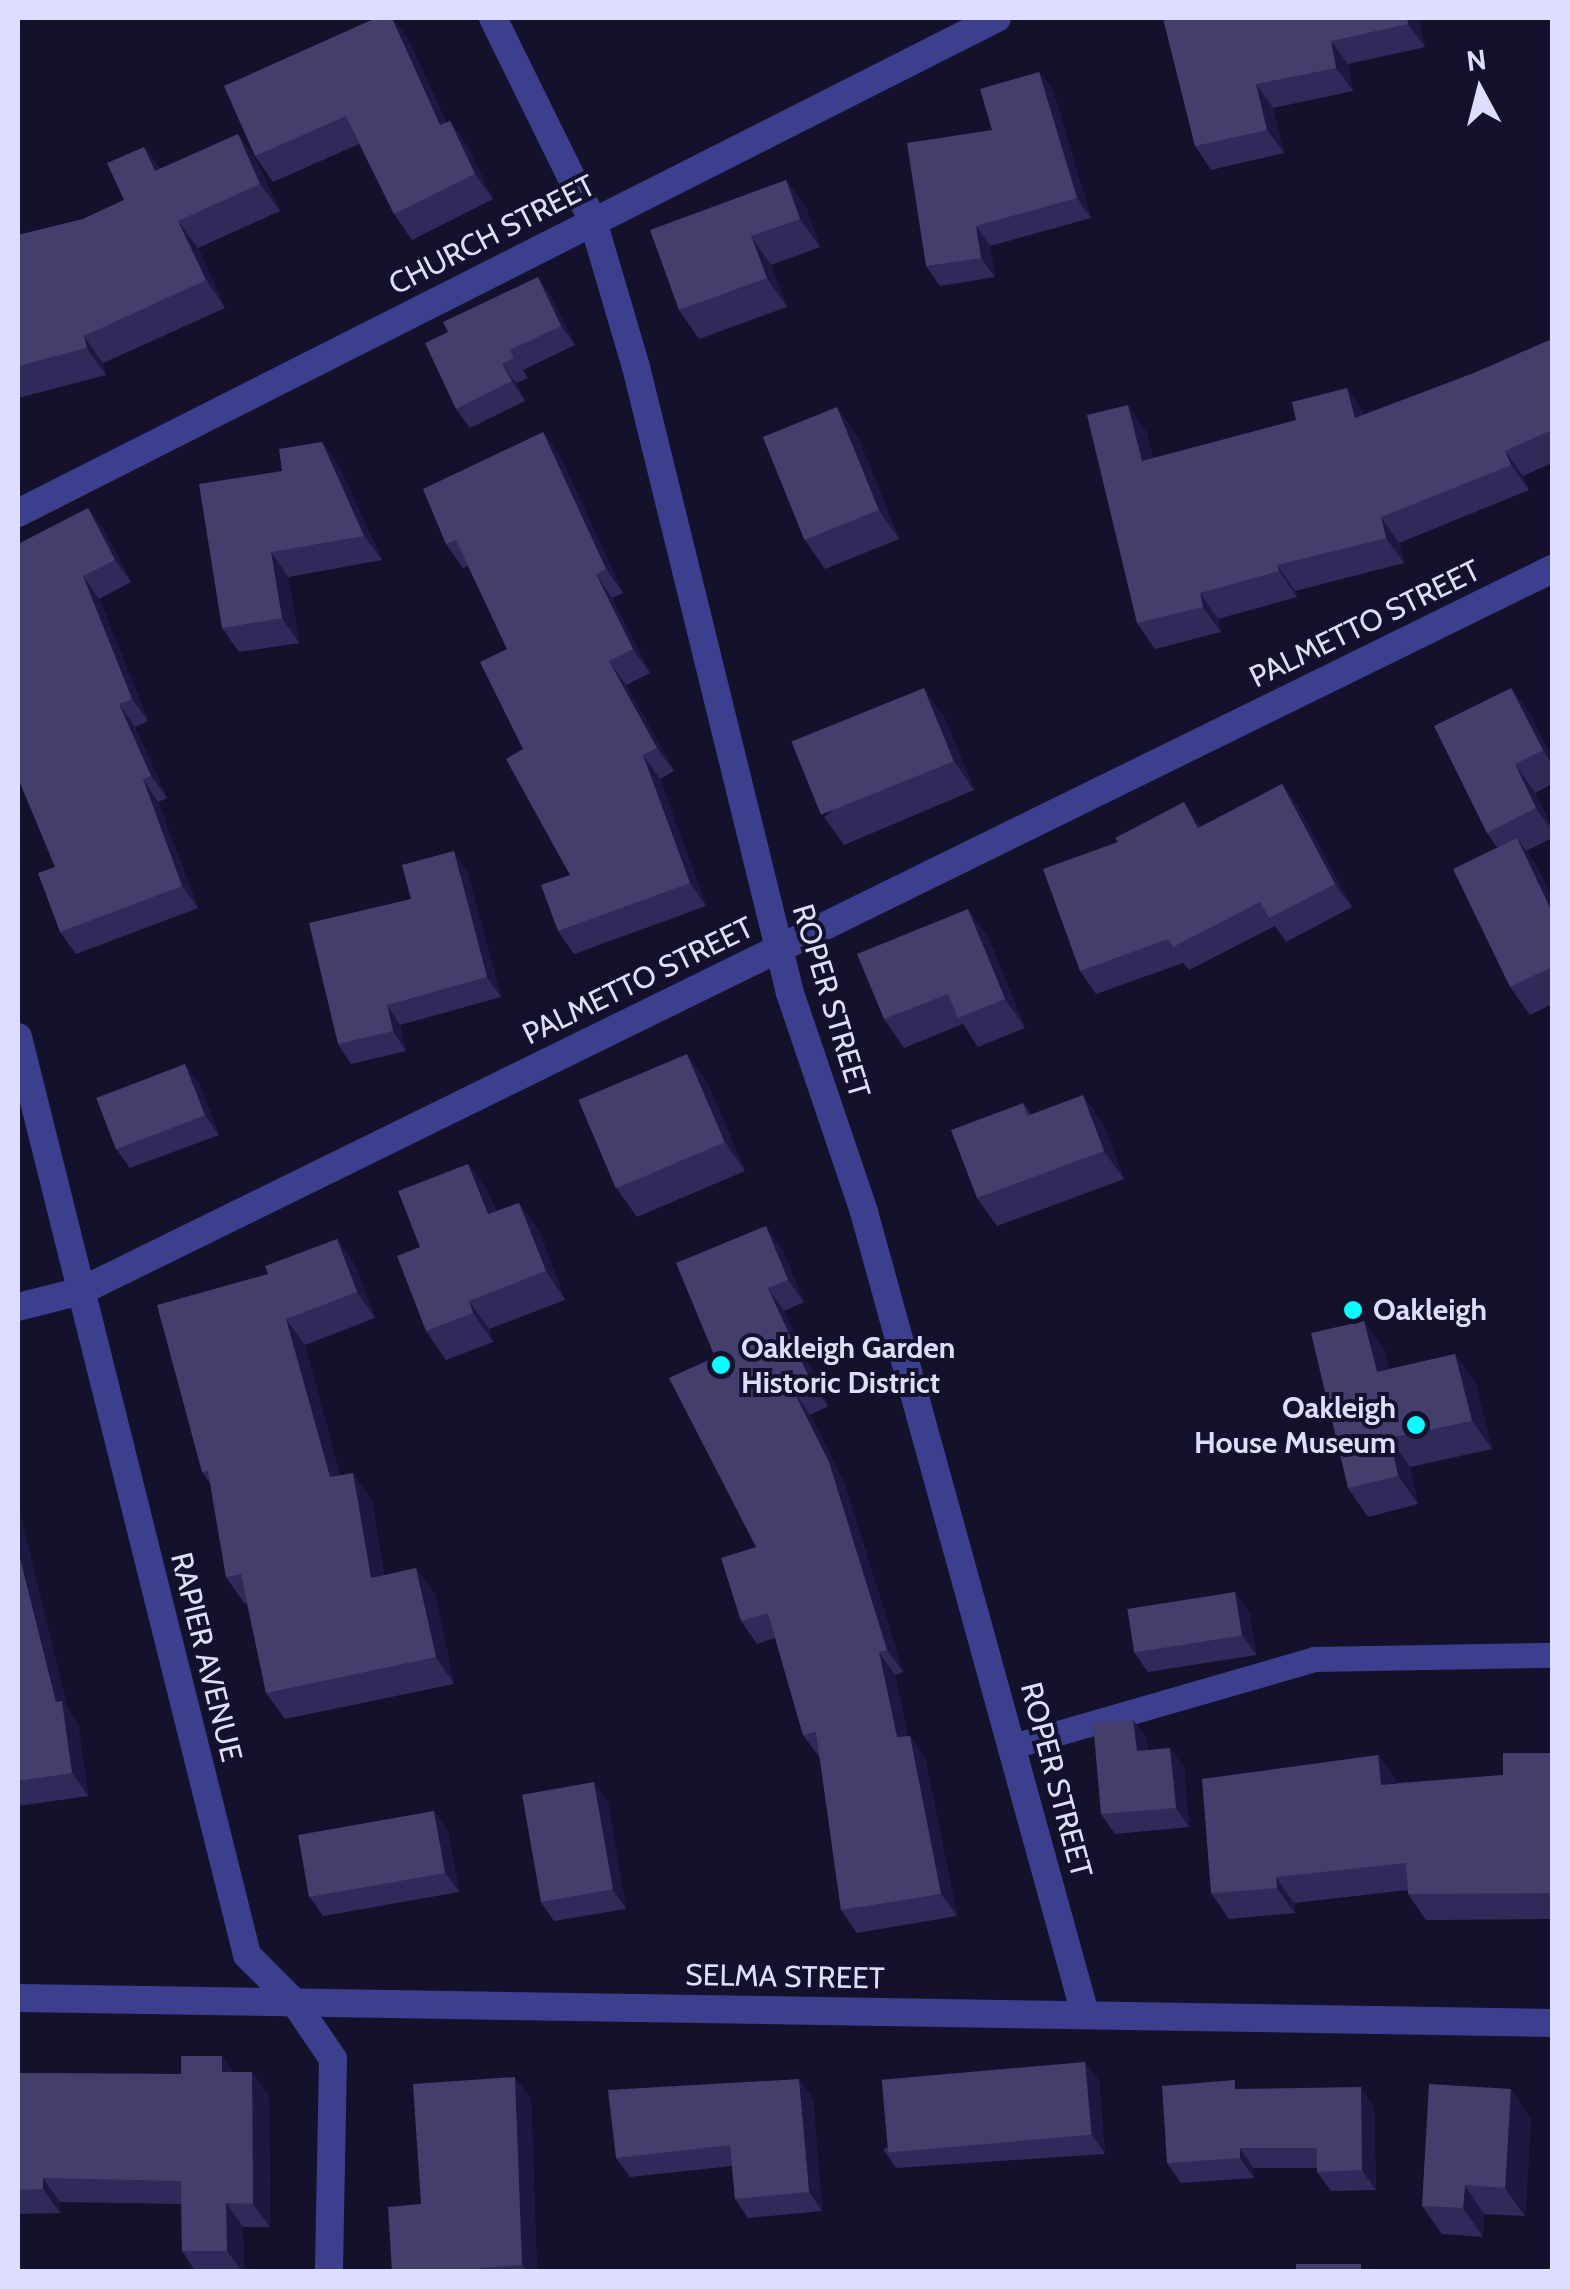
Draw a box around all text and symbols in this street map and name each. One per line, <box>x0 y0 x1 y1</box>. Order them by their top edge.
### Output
north arrow <box>1430 40 1530 140</box>
text: N <box>1464 42 1488 78</box>
street label: CHURCH STREET <box>383 167 601 303</box>
street label: PALMETTO STREET <box>1244 553 1486 695</box>
street label: ROPER STREET <box>784 900 878 1102</box>
street label: PALMETTO STREET <box>517 910 759 1052</box>
place label: Oakleigh <box>1373 1292 1487 1328</box>
marker: Oakleigh <box>1342 1299 1364 1321</box>
place label: Oakleigh Garden Historic District <box>741 1330 955 1400</box>
marker: Oakleigh Garden Historic District <box>710 1354 732 1376</box>
place label: Oakleigh House Museum <box>1194 1390 1396 1460</box>
marker: Oakleigh House Museum <box>1405 1414 1427 1436</box>
street label: RAPIER AVENUE <box>163 1549 249 1765</box>
street label: ROPER STREET <box>1013 1678 1099 1882</box>
street label: SELMA STREET <box>685 1957 885 1997</box>

